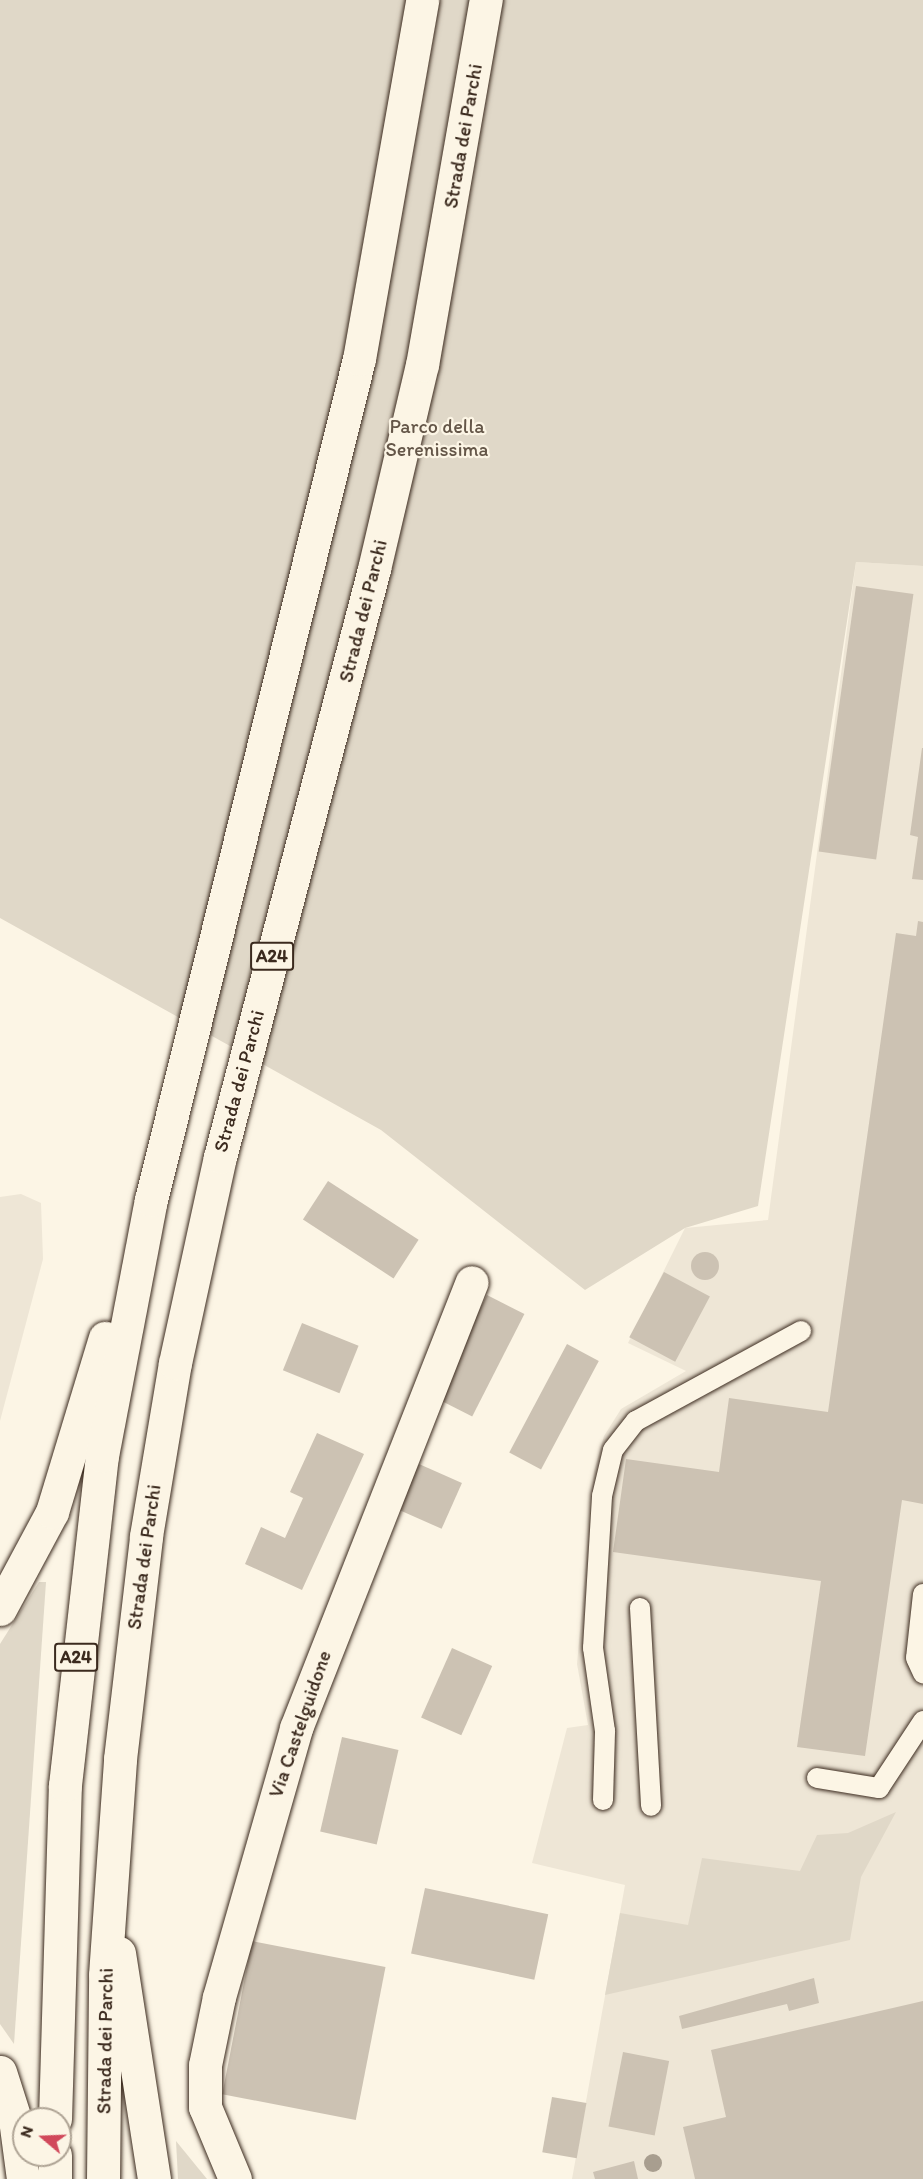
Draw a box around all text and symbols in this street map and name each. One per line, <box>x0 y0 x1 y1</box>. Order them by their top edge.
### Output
street label: Strada dei Parchi <box>439 62 487 210</box>
park label: Parco della Serenissima <box>386 414 488 461</box>
street label: Strada dei Parchi <box>334 537 392 685</box>
road number: A24 <box>250 941 294 971</box>
street label: Strada dei Parchi <box>209 1007 269 1155</box>
street label: Strada dei Parchi <box>122 1483 166 1631</box>
road number: A24 <box>54 1642 98 1672</box>
street label: Via Castelguidone <box>264 1647 336 1801</box>
street label: Strada dei Parchi <box>92 1968 118 2114</box>
north arrow <box>12 2107 72 2167</box>
text: N <box>16 2123 37 2140</box>

